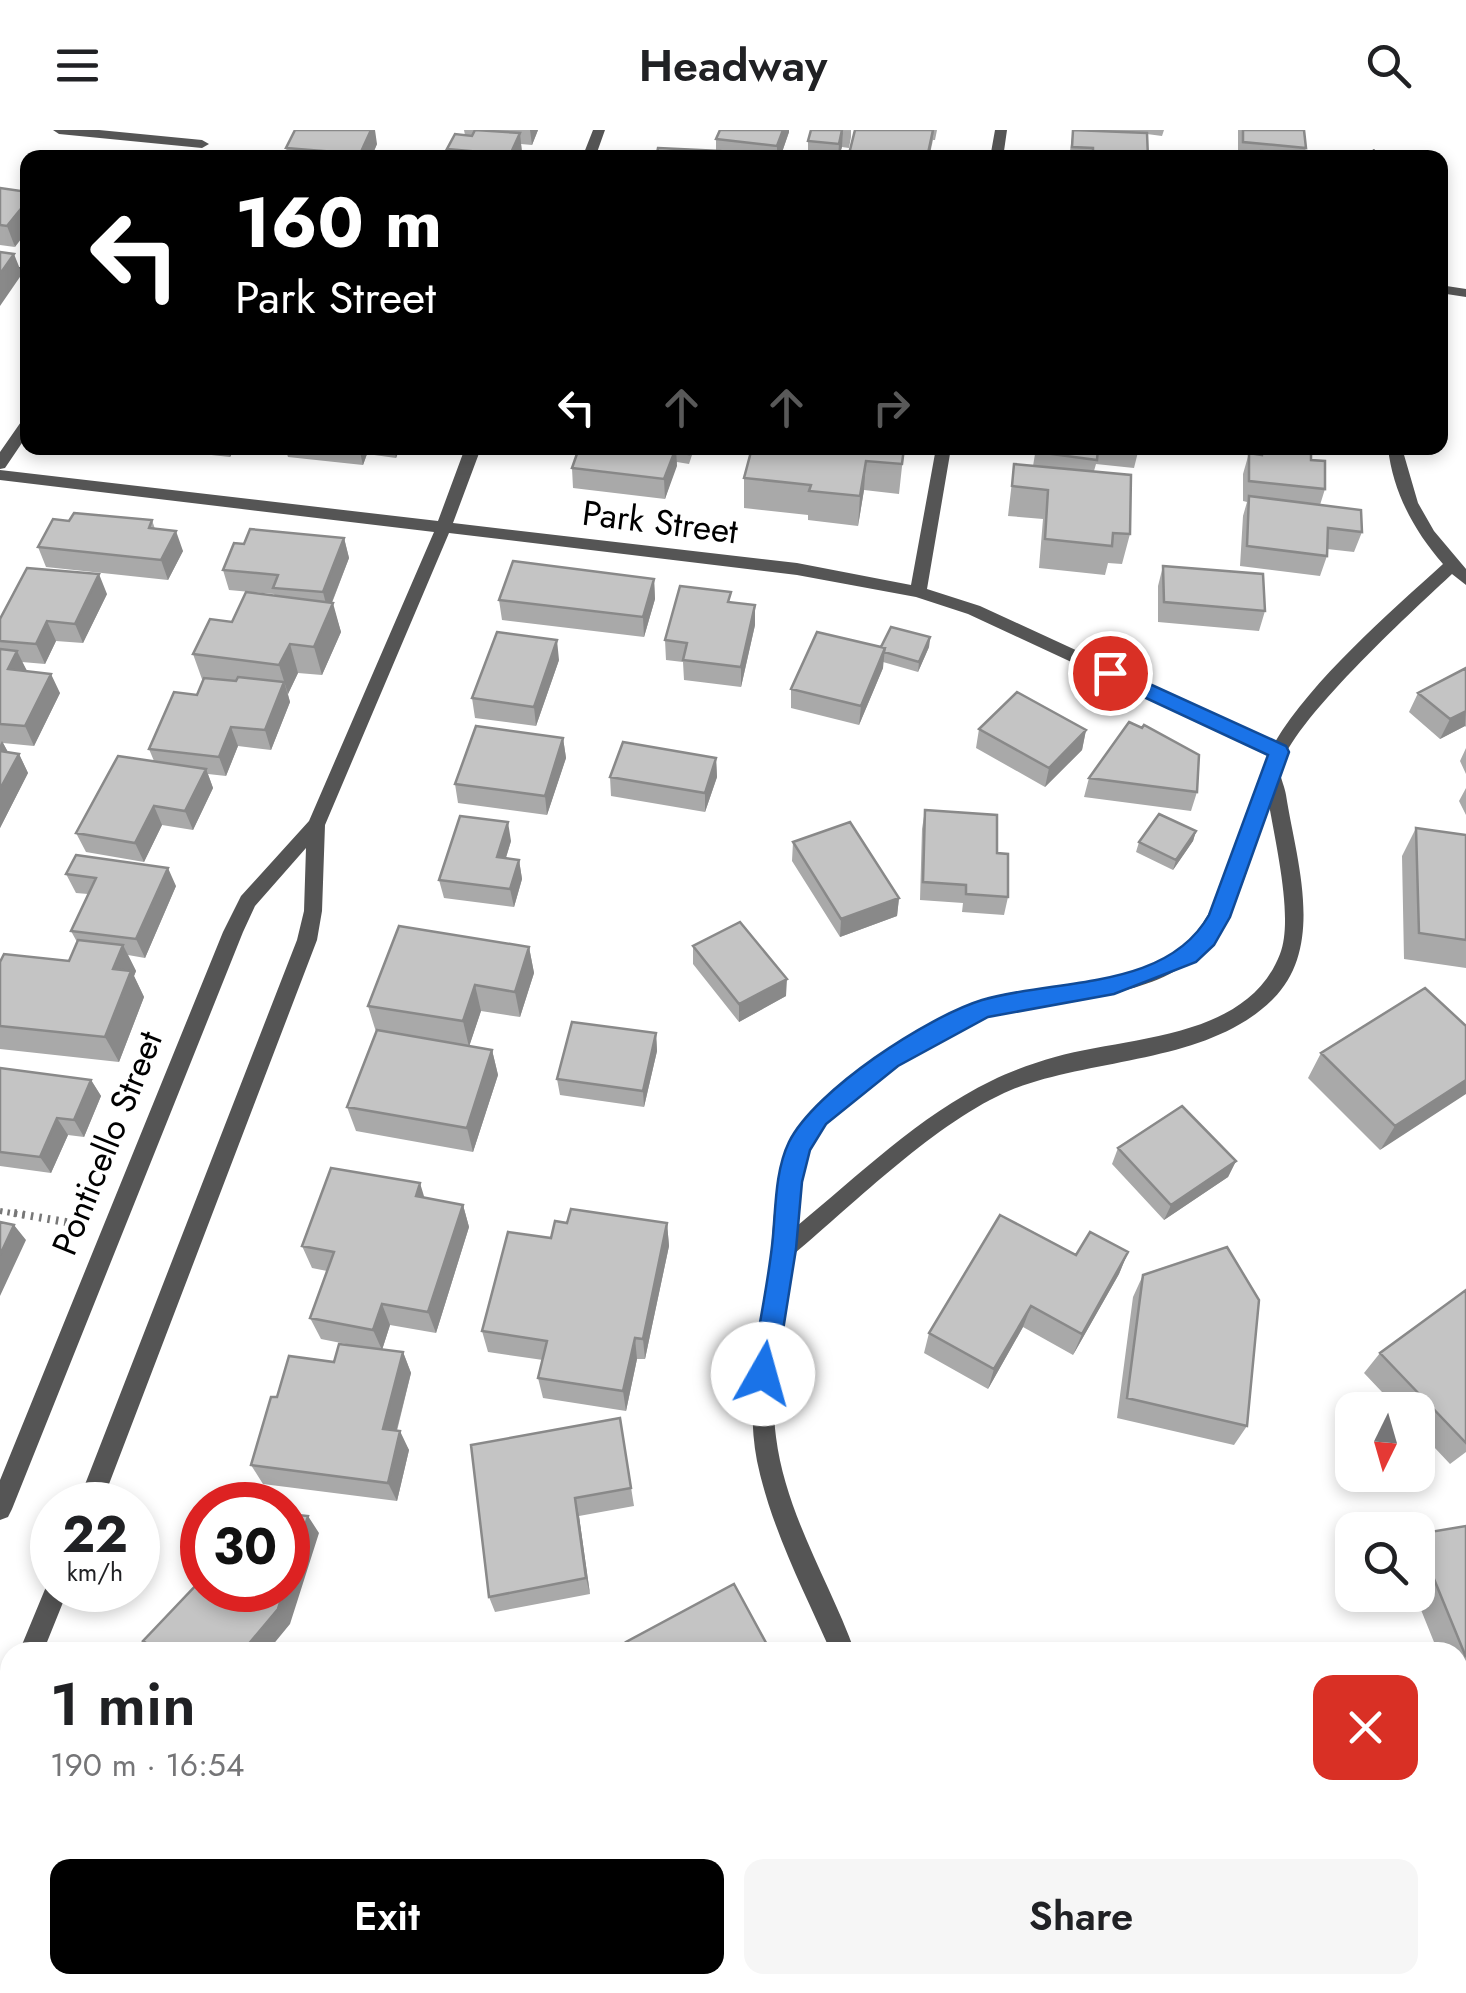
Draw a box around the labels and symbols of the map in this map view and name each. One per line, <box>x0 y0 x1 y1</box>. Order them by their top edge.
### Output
street label: Park Street <box>579 488 741 556</box>
pin <box>1068 631 1153 716</box>
street label: Ponticello Street <box>39 1023 175 1262</box>
position arrow <box>711 1322 815 1426</box>
north arrow <box>1335 1392 1435 1492</box>
speed limit sign: 30 <box>180 1482 310 1612</box>

